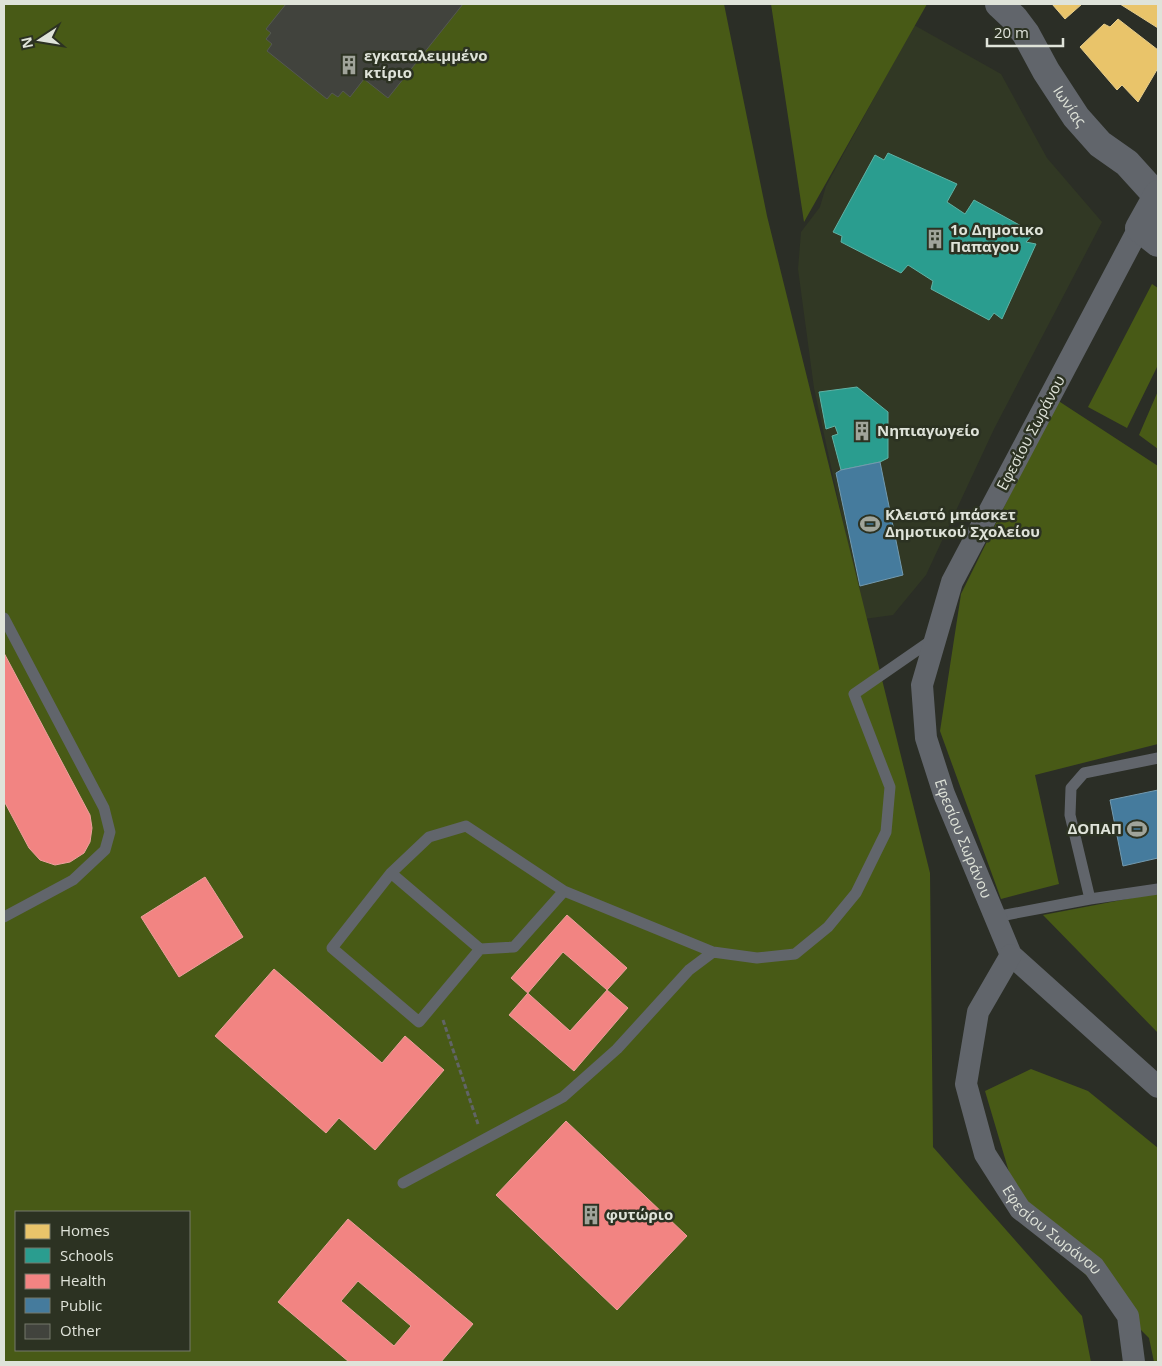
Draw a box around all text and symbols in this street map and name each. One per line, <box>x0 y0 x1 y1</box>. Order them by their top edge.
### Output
north arrow <box>15 15 65 65</box>
scale bar <box>987 15 1063 47</box>
text: 20 m <box>994 22 1029 42</box>
text: N <box>16 35 37 50</box>
place label: εγκαταλειμμένο κτίριο <box>364 45 488 82</box>
building icon: εγκαταλειμμένο κτίριο <box>338 54 360 76</box>
street label: Ιωνίας <box>1049 81 1091 131</box>
place label: 1ο Δημοτικο Παπαγου <box>950 219 1043 256</box>
building icon: 1ο Δημοτικο Παπαγου <box>924 228 946 250</box>
street label: Εφεσίου Σωράνου <box>991 372 1069 493</box>
building icon: Νηπιαγωγείο <box>851 420 873 442</box>
place label: Νηπιαγωγείο <box>877 420 980 440</box>
place label: Κλειστό μπάσκετ Δημοτικού Σχολείου <box>885 504 1040 541</box>
sports icon: Κλειστό μπάσκετ Δημοτικού Σχολείου <box>859 513 881 535</box>
street label: Εφεσίου Σωράνου <box>931 776 997 901</box>
place label: ΔΟΠΑΠ <box>1067 818 1122 838</box>
sports icon: ΔΟΠΑΠ <box>1126 818 1148 840</box>
street label: Εφεσίου Σωράνου <box>998 1181 1107 1278</box>
building icon: φυτώριο <box>580 1204 602 1226</box>
place label: φυτώριο <box>606 1204 673 1224</box>
legend <box>15 1211 190 1351</box>
text: Homes <box>60 1220 110 1240</box>
text: Schools <box>60 1245 114 1265</box>
text: Health <box>60 1270 106 1290</box>
text: Public <box>60 1295 102 1315</box>
text: Other <box>60 1320 101 1340</box>

